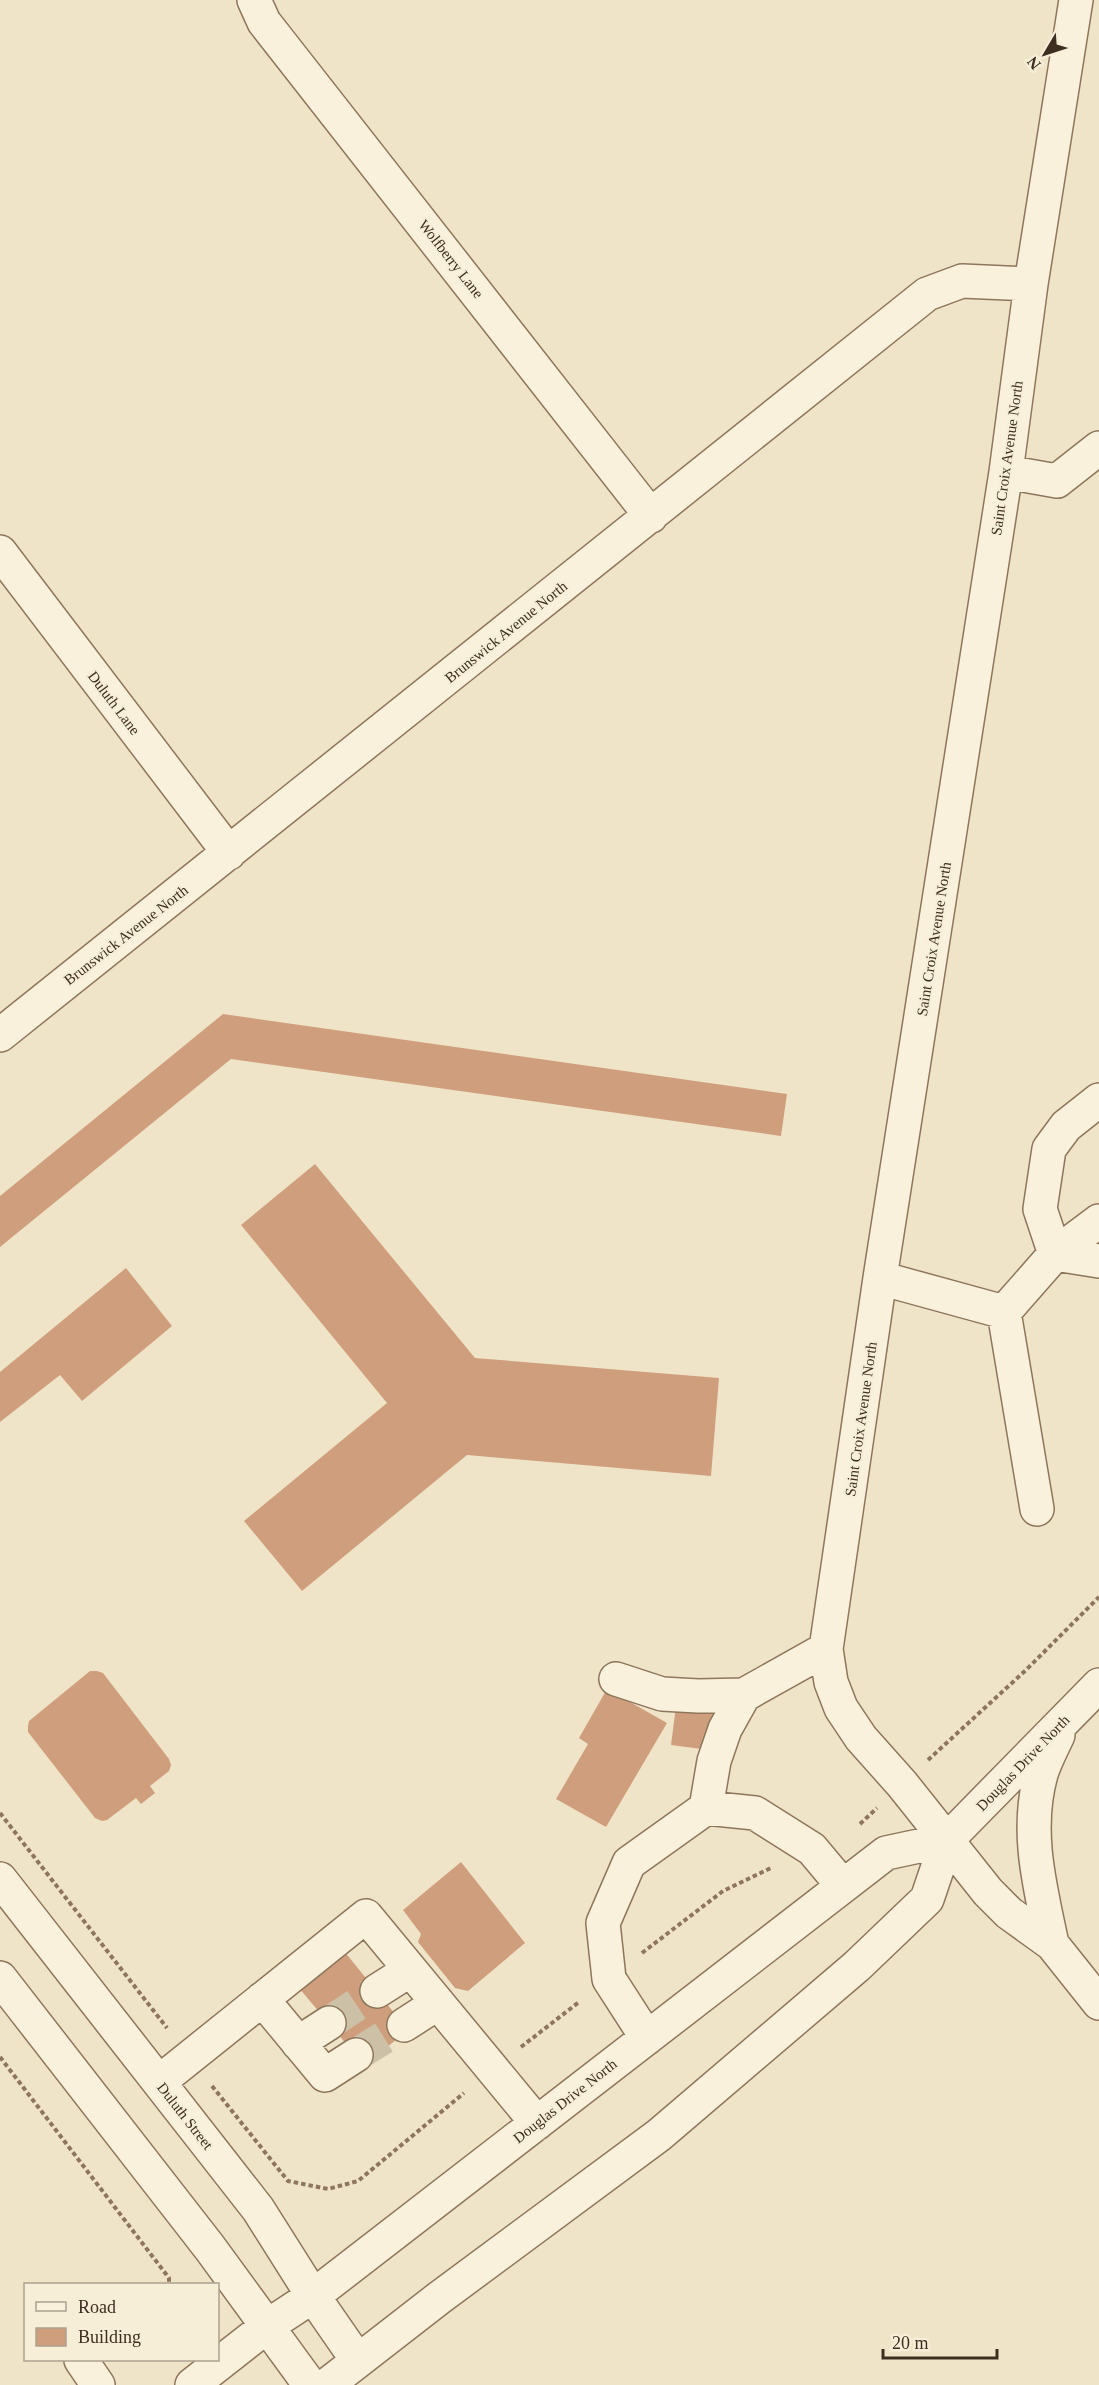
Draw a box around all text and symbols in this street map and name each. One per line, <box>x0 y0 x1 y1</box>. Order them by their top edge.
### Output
north arrow <box>1015 24 1075 84</box>
text: N <box>1023 53 1044 73</box>
street label: Wolfberry Lane <box>415 217 487 302</box>
street label: Saint Croix Avenue North <box>988 379 1026 536</box>
street label: Brunswick Avenue North <box>442 578 571 686</box>
street label: Duluth Lane <box>85 668 143 738</box>
street label: Saint Croix Avenue North <box>914 860 954 1017</box>
street label: Brunswick Avenue North <box>61 882 191 988</box>
street label: Saint Croix Avenue North <box>842 1340 880 1497</box>
street label: Douglas Drive North <box>973 1712 1073 1814</box>
street label: Douglas Drive North <box>510 2055 620 2146</box>
street label: Duluth Street <box>154 2079 217 2153</box>
legend <box>24 2283 219 2361</box>
text: Road <box>78 2297 116 2317</box>
scale bar <box>883 2322 997 2360</box>
text: Building <box>78 2327 141 2347</box>
text: 20 m <box>892 2333 929 2353</box>

